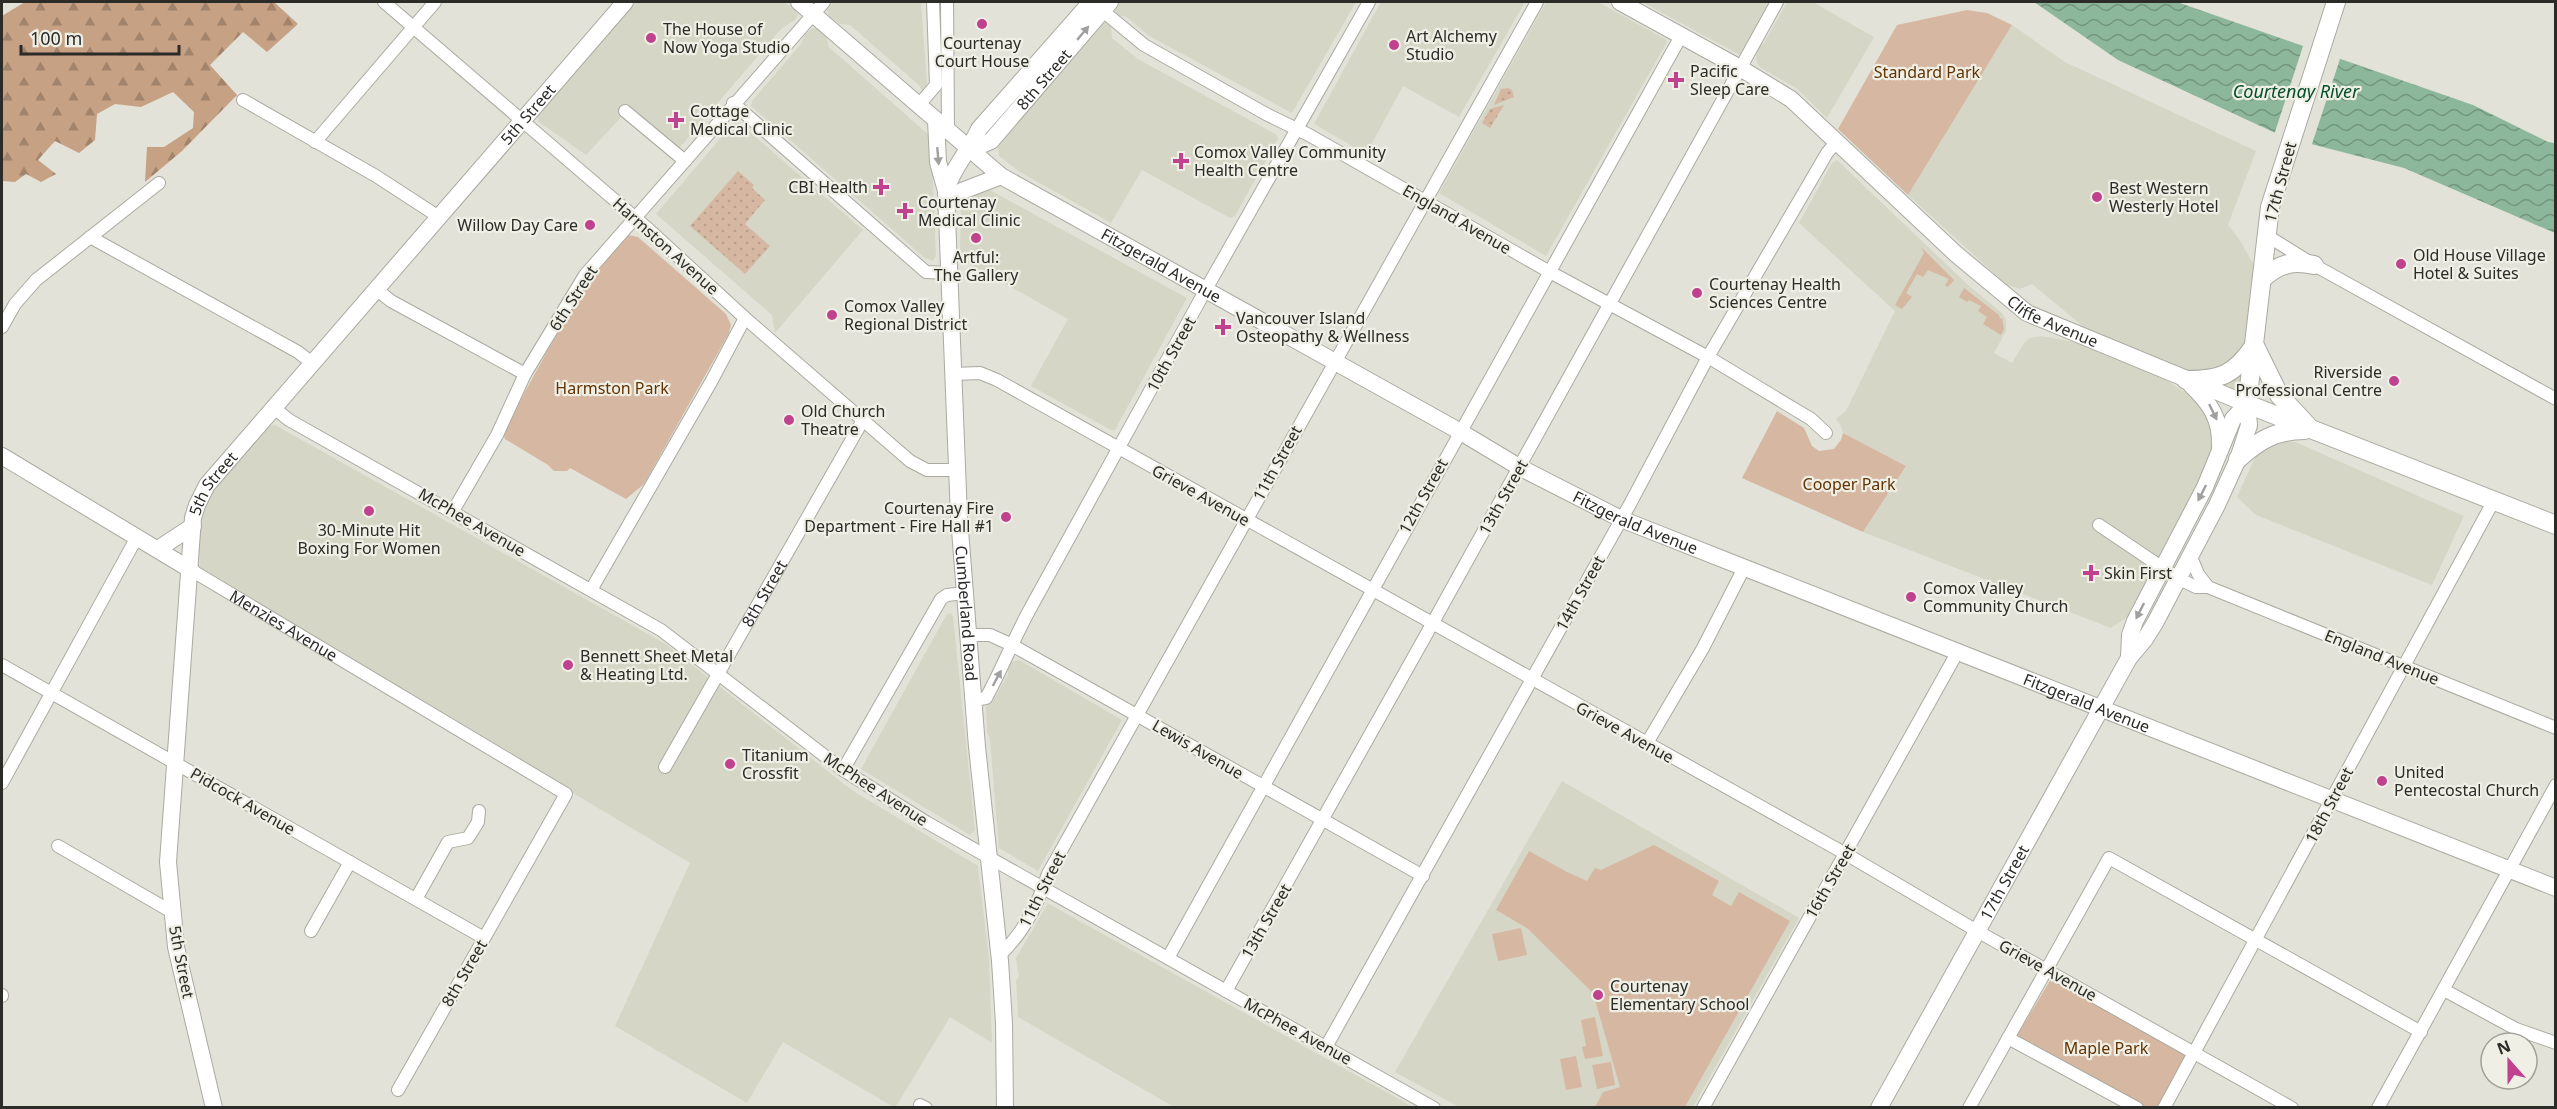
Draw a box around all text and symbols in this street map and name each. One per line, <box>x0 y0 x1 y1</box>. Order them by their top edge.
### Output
marker: Courtenay Court House <box>975 17 989 31</box>
scale bar <box>21 18 178 56</box>
place label: The House of Now Yoga Studio <box>663 18 790 58</box>
one-way arrow <box>1076 25 1089 41</box>
place label: Art Alchemy Studio <box>1406 25 1498 65</box>
text: 100 m <box>30 26 82 50</box>
marker: The House of Now Yoga Studio <box>644 31 658 45</box>
place label: Courtenay Court House <box>935 32 1029 72</box>
marker: Art Alchemy Studio <box>1387 38 1401 52</box>
street label: 8th Street <box>1011 44 1076 115</box>
place label: Pacific Sleep Care <box>1690 60 1769 100</box>
park label: Standard Park <box>1874 61 1981 83</box>
marker: Pacific Sleep Care <box>1667 71 1685 89</box>
street label: 5th Street <box>495 79 560 149</box>
water label: Courtenay River <box>2233 79 2360 103</box>
place label: Cottage Medical Clinic <box>690 100 793 140</box>
marker: Cottage Medical Clinic <box>667 111 685 129</box>
street label: 17th Street <box>2259 139 2301 225</box>
place label: Comox Valley Community Health Centre <box>1194 141 1387 181</box>
one-way arrow <box>933 146 943 165</box>
marker: Comox Valley Community Health Centre <box>1172 152 1190 170</box>
place label: CBI Health <box>788 176 868 198</box>
place label: Best Western Westerly Hotel <box>2109 177 2219 217</box>
marker: CBI Health <box>872 178 890 196</box>
street label: England Avenue <box>1399 179 1515 259</box>
marker: Best Western Westerly Hotel <box>2090 190 2104 204</box>
place label: Courtenay Medical Clinic <box>918 191 1021 231</box>
street label: Harmston Avenue <box>608 192 724 300</box>
marker: Courtenay Medical Clinic <box>896 202 914 220</box>
place label: Willow Day Care <box>457 214 578 236</box>
marker: Willow Day Care <box>583 218 597 232</box>
street label: Fitzgerald Avenue <box>1097 223 1225 307</box>
marker: Artful: The Gallery <box>969 231 983 245</box>
place label: Old House Village Hotel & Suites <box>2413 244 2546 284</box>
place label: Artful: The Gallery <box>934 246 1019 286</box>
marker: Old House Village Hotel & Suites <box>2394 257 2408 271</box>
street label: 6th Street <box>544 261 602 335</box>
place label: Courtenay Health Sciences Centre <box>1709 273 1841 313</box>
marker: Courtenay Health Sciences Centre <box>1690 286 1704 300</box>
street label: Cliffe Avenue <box>2002 290 2102 352</box>
place label: Comox Valley Regional District <box>844 295 967 335</box>
place label: Vancouver Island Osteopathy & Wellness <box>1236 307 1409 347</box>
marker: Comox Valley Regional District <box>825 308 839 322</box>
street label: 10th Street <box>1141 312 1201 396</box>
marker: Vancouver Island Osteopathy & Wellness <box>1214 318 1232 336</box>
place label: Riverside Professional Centre <box>2235 361 2382 401</box>
marker: Riverside Professional Centre <box>2387 374 2401 388</box>
park label: Harmston Park <box>555 377 669 399</box>
place label: Old Church Theatre <box>801 400 885 440</box>
one-way arrow <box>2209 404 2218 421</box>
marker: Old Church Theatre <box>782 413 796 427</box>
street label: 11th Street <box>1247 421 1307 505</box>
street label: 5th Street <box>183 446 242 518</box>
street label: 12th Street <box>1393 454 1453 538</box>
street label: 13th Street <box>1473 455 1533 539</box>
street label: Grieve Avenue <box>1148 459 1254 531</box>
park label: Cooper Park <box>1803 473 1896 495</box>
street label: McPhee Avenue <box>414 482 530 562</box>
one-way arrow <box>2197 484 2207 501</box>
street label: Fitzgerald Avenue <box>1569 485 1701 559</box>
place label: Courtenay Fire Department - Fire Hall #1 <box>804 497 994 537</box>
marker: 30-Minute Hit Boxing For Women <box>362 504 376 518</box>
marker: Courtenay Fire Department - Fire Hall #1 <box>999 510 1013 524</box>
place label: 30-Minute Hit Boxing For Women <box>297 519 441 559</box>
street label: Cumberland Road <box>950 545 983 682</box>
street label: 14th Street <box>1550 551 1610 635</box>
street label: 8th Street <box>736 556 792 631</box>
place label: Skin First <box>2104 562 2172 584</box>
marker: Skin First <box>2082 564 2100 582</box>
place label: Comox Valley Community Church <box>1923 577 2068 617</box>
street label: Menzies Avenue <box>226 585 342 666</box>
marker: Comox Valley Community Church <box>1904 590 1918 604</box>
one-way arrow <box>2135 603 2145 620</box>
street label: England Avenue <box>2321 624 2443 690</box>
place label: Bennett Sheet Metal & Heating Ltd. <box>580 645 733 685</box>
marker: Bennett Sheet Metal & Heating Ltd. <box>561 658 575 672</box>
street label: Fitzgerald Avenue <box>2020 668 2153 738</box>
one-way arrow <box>993 669 1002 686</box>
street label: Grieve Avenue <box>1572 696 1678 768</box>
street label: Lewis Avenue <box>1148 714 1248 784</box>
place label: Titanium Crossfit <box>742 744 809 784</box>
street label: McPhee Avenue <box>820 747 932 831</box>
marker: Titanium Crossfit <box>723 757 737 771</box>
place label: United Pentecostal Church <box>2394 761 2539 801</box>
street label: Pidcock Avenue <box>187 762 299 840</box>
street label: 18th Street <box>2300 763 2358 847</box>
marker: United Pentecostal Church <box>2375 774 2389 788</box>
street label: 16th Street <box>1800 839 1860 922</box>
street label: 17th Street <box>1975 841 2034 924</box>
street label: 11th Street <box>1013 847 1071 931</box>
street label: 13th Street <box>1236 879 1296 962</box>
street label: 5th Street <box>164 924 200 1000</box>
street label: Grieve Avenue <box>1995 934 2101 1006</box>
street label: 8th Street <box>436 935 492 1010</box>
place label: Courtenay Elementary School <box>1610 975 1749 1015</box>
marker: Courtenay Elementary School <box>1591 988 1605 1002</box>
street label: McPhee Avenue <box>1240 992 1356 1070</box>
north arrow <box>2479 1031 2539 1091</box>
text: N <box>2494 1034 2514 1060</box>
park label: Maple Park <box>2064 1037 2149 1059</box>

